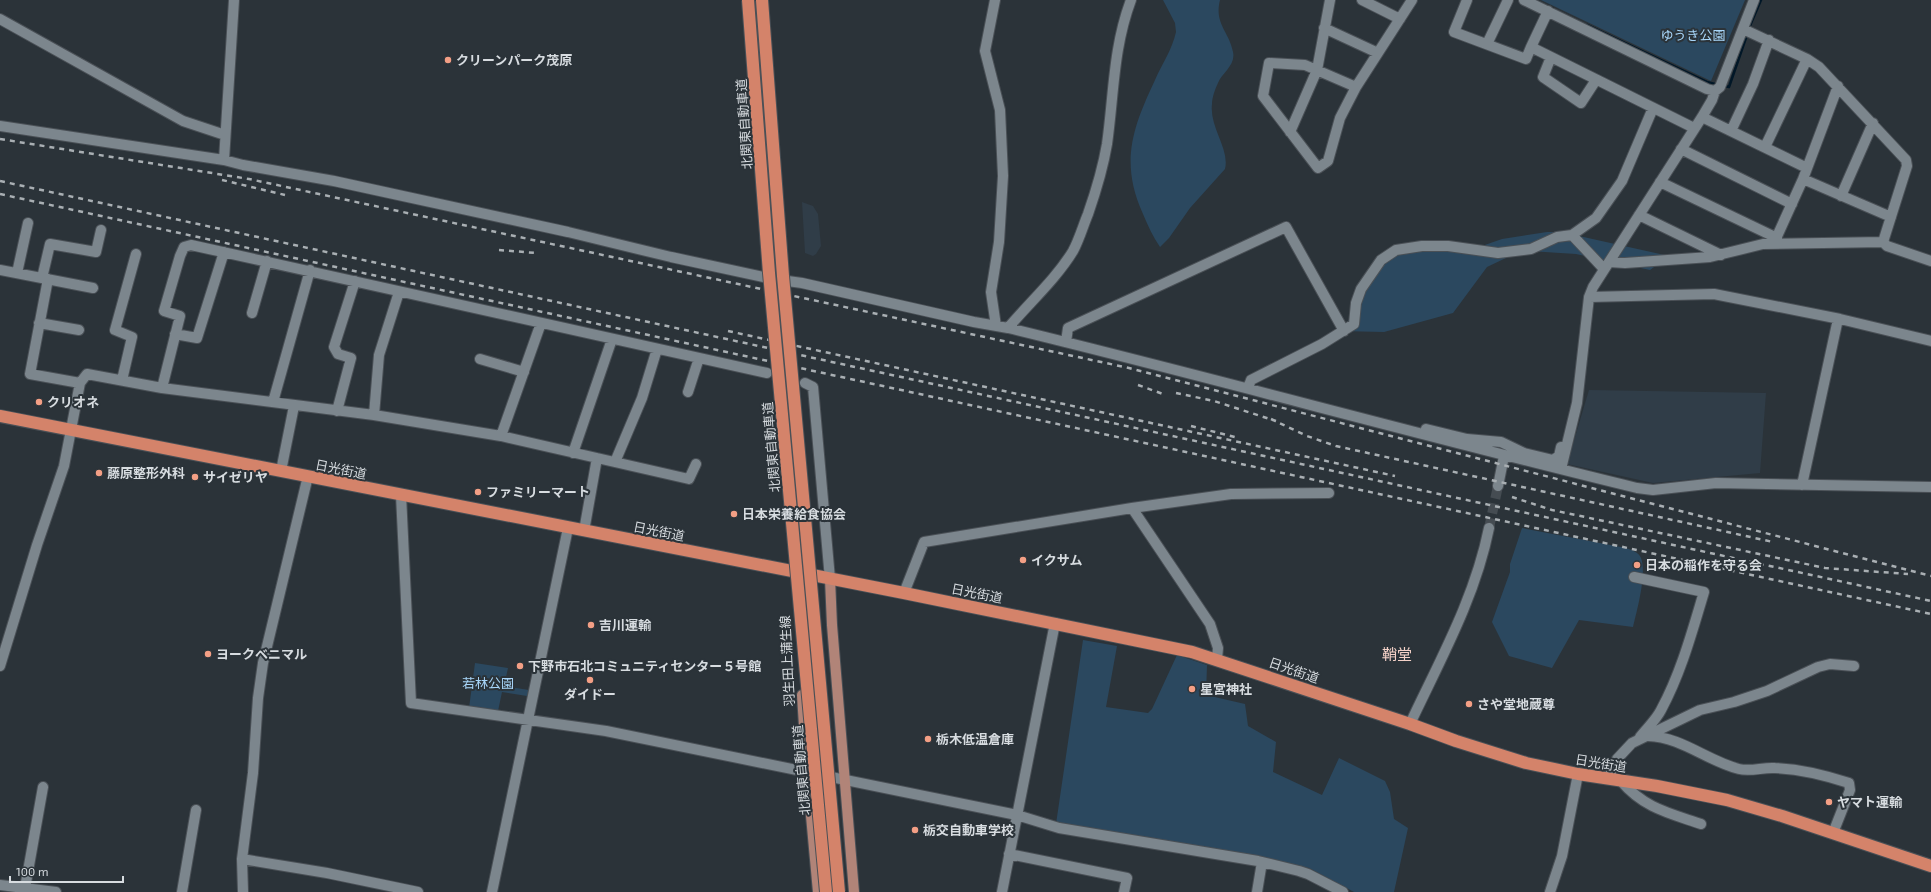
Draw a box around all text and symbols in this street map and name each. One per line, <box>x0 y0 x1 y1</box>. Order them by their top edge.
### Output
park label: ゆうき公園 <box>1660 27 1726 43</box>
place label: クリーンパーク茂原 <box>456 52 572 68</box>
marker: クリーンパーク茂原 <box>443 55 453 65</box>
street label: 北関東自動車道 <box>733 78 755 170</box>
place label: クリオネ <box>47 394 99 410</box>
marker: クリオネ <box>34 397 44 407</box>
street label: 北関東自動車道 <box>759 401 783 493</box>
street label: 日光街道 <box>314 456 368 482</box>
place label: 藤原整形外科 <box>107 465 185 481</box>
marker: 藤原整形外科 <box>94 468 104 478</box>
place label: サイゼリヤ <box>203 469 268 485</box>
marker: サイゼリヤ <box>190 472 200 482</box>
place label: ファミリーマート <box>486 484 590 500</box>
marker: ファミリーマート <box>473 487 483 497</box>
place label: 日本栄養給食協会 <box>742 506 846 522</box>
marker: 日本栄養給食協会 <box>729 509 739 519</box>
street label: 日光街道 <box>632 518 686 544</box>
place label: イクサム <box>1031 552 1082 568</box>
marker: イクサム <box>1018 555 1028 565</box>
place label: 日本の稲作を守る会 <box>1645 557 1762 573</box>
marker: 日本の稲作を守る会 <box>1632 560 1642 570</box>
street label: 日光街道 <box>950 580 1004 606</box>
street label: 羽生田上蒲生線 <box>777 615 797 707</box>
place label: 吉川運輸 <box>599 617 652 633</box>
marker: 吉川運輸 <box>586 620 596 630</box>
district label: 鞘堂 <box>1382 645 1412 663</box>
place label: ヨークベニマル <box>216 646 307 662</box>
marker: ヨークベニマル <box>203 649 213 659</box>
street label: 日光街道 <box>1267 654 1321 686</box>
place label: 下野市石北コミュニティセンター５号館 <box>528 658 761 674</box>
marker: 下野市石北コミュニティセンター５号館 <box>515 661 525 671</box>
park label: 若林公園 <box>462 675 514 691</box>
marker: ダイドー <box>585 675 595 685</box>
place label: 星宮神社 <box>1200 681 1252 697</box>
marker: 星宮神社 <box>1187 684 1197 694</box>
place label: ダイドー <box>564 686 616 702</box>
place label: さや堂地蔵尊 <box>1477 696 1555 712</box>
marker: さや堂地蔵尊 <box>1464 699 1474 709</box>
street label: 北関東自動車道 <box>789 724 813 816</box>
place label: 栃木低温倉庫 <box>936 731 1014 747</box>
marker: 栃木低温倉庫 <box>923 734 933 744</box>
street label: 日光街道 <box>1574 751 1628 775</box>
place label: ヤマト運輸 <box>1837 794 1903 810</box>
marker: ヤマト運輸 <box>1824 797 1834 807</box>
place label: 栃交自動車学校 <box>923 822 1014 838</box>
marker: 栃交自動車学校 <box>910 825 920 835</box>
scale bar <box>10 858 123 884</box>
text: 100 m <box>16 864 48 878</box>

